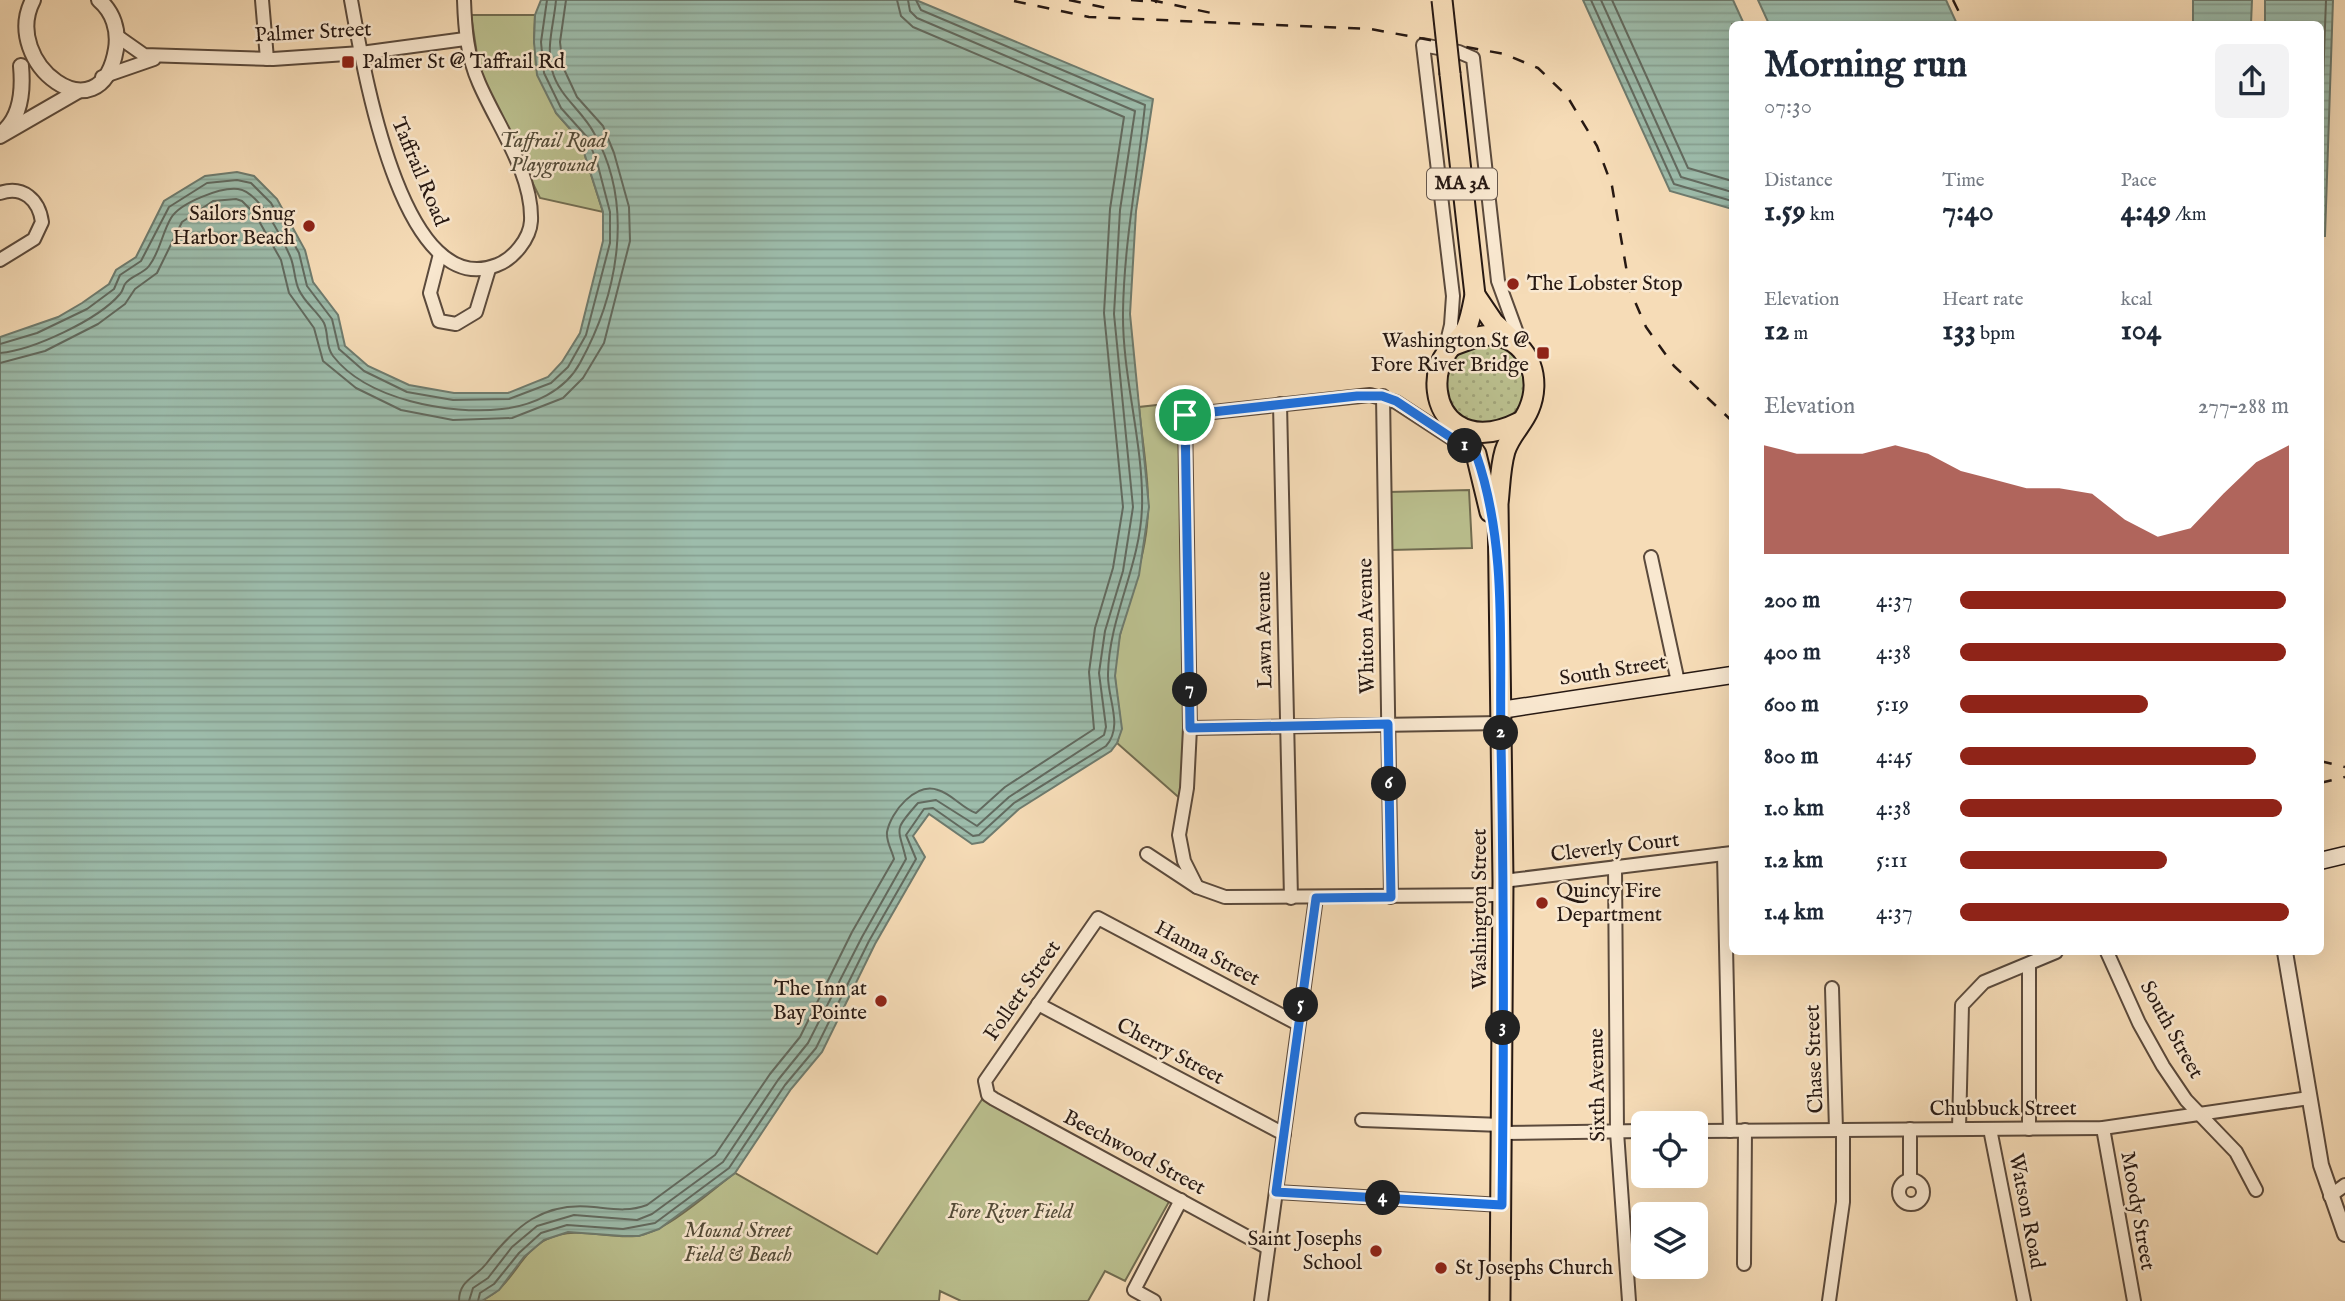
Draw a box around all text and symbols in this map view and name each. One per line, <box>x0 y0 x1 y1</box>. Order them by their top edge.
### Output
street label: Palmer Street <box>254 16 372 50</box>
text: Morning run <box>1764 42 1967 90</box>
button: share <box>2215 44 2289 118</box>
place label: Palmer St @ Taffrail Rd <box>362 49 566 76</box>
marker: Palmer St @ Taffrail Rd <box>340 54 356 70</box>
text: 07:30 <box>1764 92 1812 121</box>
street label: Taffrail Road <box>384 114 454 231</box>
park label: Taffrail Road Playground <box>500 128 609 179</box>
road number: MA 3A <box>1427 168 1497 200</box>
text: Distance <box>1764 169 1833 193</box>
text: Time <box>1942 169 1985 193</box>
text: Pace <box>2121 169 2157 193</box>
text: 1.59 <box>1764 193 1806 231</box>
text: 7:40 <box>1942 193 1994 231</box>
text: 4:49 <box>2121 193 2171 231</box>
place label: Sailors Snug Harbor Beach <box>173 201 296 252</box>
text: km <box>1806 203 1835 227</box>
text: /km <box>2171 203 2207 227</box>
marker: Sailors Snug Harbor Beach <box>301 218 317 234</box>
place label: The Lobster Stop <box>1527 271 1683 298</box>
marker: The Lobster Stop <box>1505 276 1521 292</box>
text: Elevation <box>1764 288 1839 312</box>
text: Heart rate <box>1942 288 2023 312</box>
text: kcal <box>2121 288 2152 312</box>
text: 12 <box>1764 312 1789 350</box>
text: 133 <box>1942 312 1976 350</box>
text: 104 <box>2121 312 2161 350</box>
text: m <box>1789 322 1808 346</box>
text: bpm <box>1976 322 2015 346</box>
place label: Washington St @ Fore River Bridge <box>1371 328 1529 379</box>
marker: Washington St @ Fore River Bridge <box>1535 345 1551 361</box>
pin <box>1155 385 1215 445</box>
text: Elevation <box>1764 392 1855 421</box>
text: 277–288 m <box>2198 392 2289 421</box>
icon: arrive <box>1166 396 1204 434</box>
pin: 1 <box>1448 428 1482 464</box>
text: 1 <box>1461 433 1468 457</box>
street label: Whiton Avenue <box>1352 557 1382 694</box>
street label: Lawn Avenue <box>1250 571 1280 689</box>
text: 200 m <box>1764 586 1820 615</box>
text: 4:37 <box>1876 586 1913 615</box>
text: 400 m <box>1764 638 1821 667</box>
text: 4:38 <box>1876 638 1911 667</box>
street label: South Street <box>1558 649 1668 693</box>
pin: 7 <box>1172 672 1208 708</box>
text: 7 <box>1185 677 1194 701</box>
text: 600 m <box>1764 690 1819 719</box>
text: 5:19 <box>1876 690 1909 719</box>
pin: 2 <box>1484 716 1518 750</box>
text: 2 <box>1496 720 1505 744</box>
text: 800 m <box>1764 742 1818 771</box>
text: 4:45 <box>1876 742 1913 771</box>
pin: 6 <box>1372 766 1406 802</box>
text: 6 <box>1384 771 1393 795</box>
text: 1.0 km <box>1764 794 1824 823</box>
text: 4:38 <box>1876 794 1911 823</box>
street label: Cleverly Court <box>1549 827 1681 869</box>
street label: Washington Street <box>1467 829 1494 989</box>
text: 1.2 km <box>1764 846 1823 875</box>
text: 5:11 <box>1876 846 1908 875</box>
place label: Quincy Fire Department <box>1556 878 1662 929</box>
marker: Quincy Fire Department <box>1534 895 1550 911</box>
text: 1.4 km <box>1764 898 1824 927</box>
text: 4:37 <box>1876 898 1913 927</box>
street label: Hanna Street <box>1150 915 1264 993</box>
street label: Follett Street <box>978 935 1068 1047</box>
place label: The Inn at Bay Pointe <box>773 976 867 1027</box>
street label: South Street <box>2133 976 2209 1084</box>
pin: 5 <box>1284 988 1318 1023</box>
text: 5 <box>1297 992 1304 1016</box>
marker: The Inn at Bay Pointe <box>873 993 889 1009</box>
street label: Chase Street <box>1800 1004 1830 1114</box>
pin: 3 <box>1486 1010 1520 1046</box>
street label: Cherry Street <box>1111 1012 1229 1092</box>
text: 3 <box>1499 1015 1506 1039</box>
street label: Sixth Avenue <box>1584 1028 1612 1142</box>
street label: Chubbuck Street <box>1929 1096 2077 1123</box>
street label: Beechwood Street <box>1058 1104 1210 1202</box>
map controls <box>1631 1111 1708 1279</box>
button: locate <box>1631 1111 1708 1188</box>
street label: Moody Street <box>2113 1149 2161 1273</box>
street label: Watson Road <box>2002 1151 2051 1272</box>
pin: 4 <box>1366 1180 1400 1216</box>
text: 4 <box>1378 1185 1387 1209</box>
park label: Fore River Field <box>947 1199 1075 1226</box>
button: layers <box>1631 1202 1708 1279</box>
park label: Mound Street Field & Beach <box>684 1218 793 1269</box>
place label: Saint Josephs School <box>1247 1226 1362 1277</box>
marker: Saint Josephs School <box>1368 1243 1384 1259</box>
place label: St Josephs Church <box>1455 1255 1613 1282</box>
marker: St Josephs Church <box>1433 1260 1449 1276</box>

